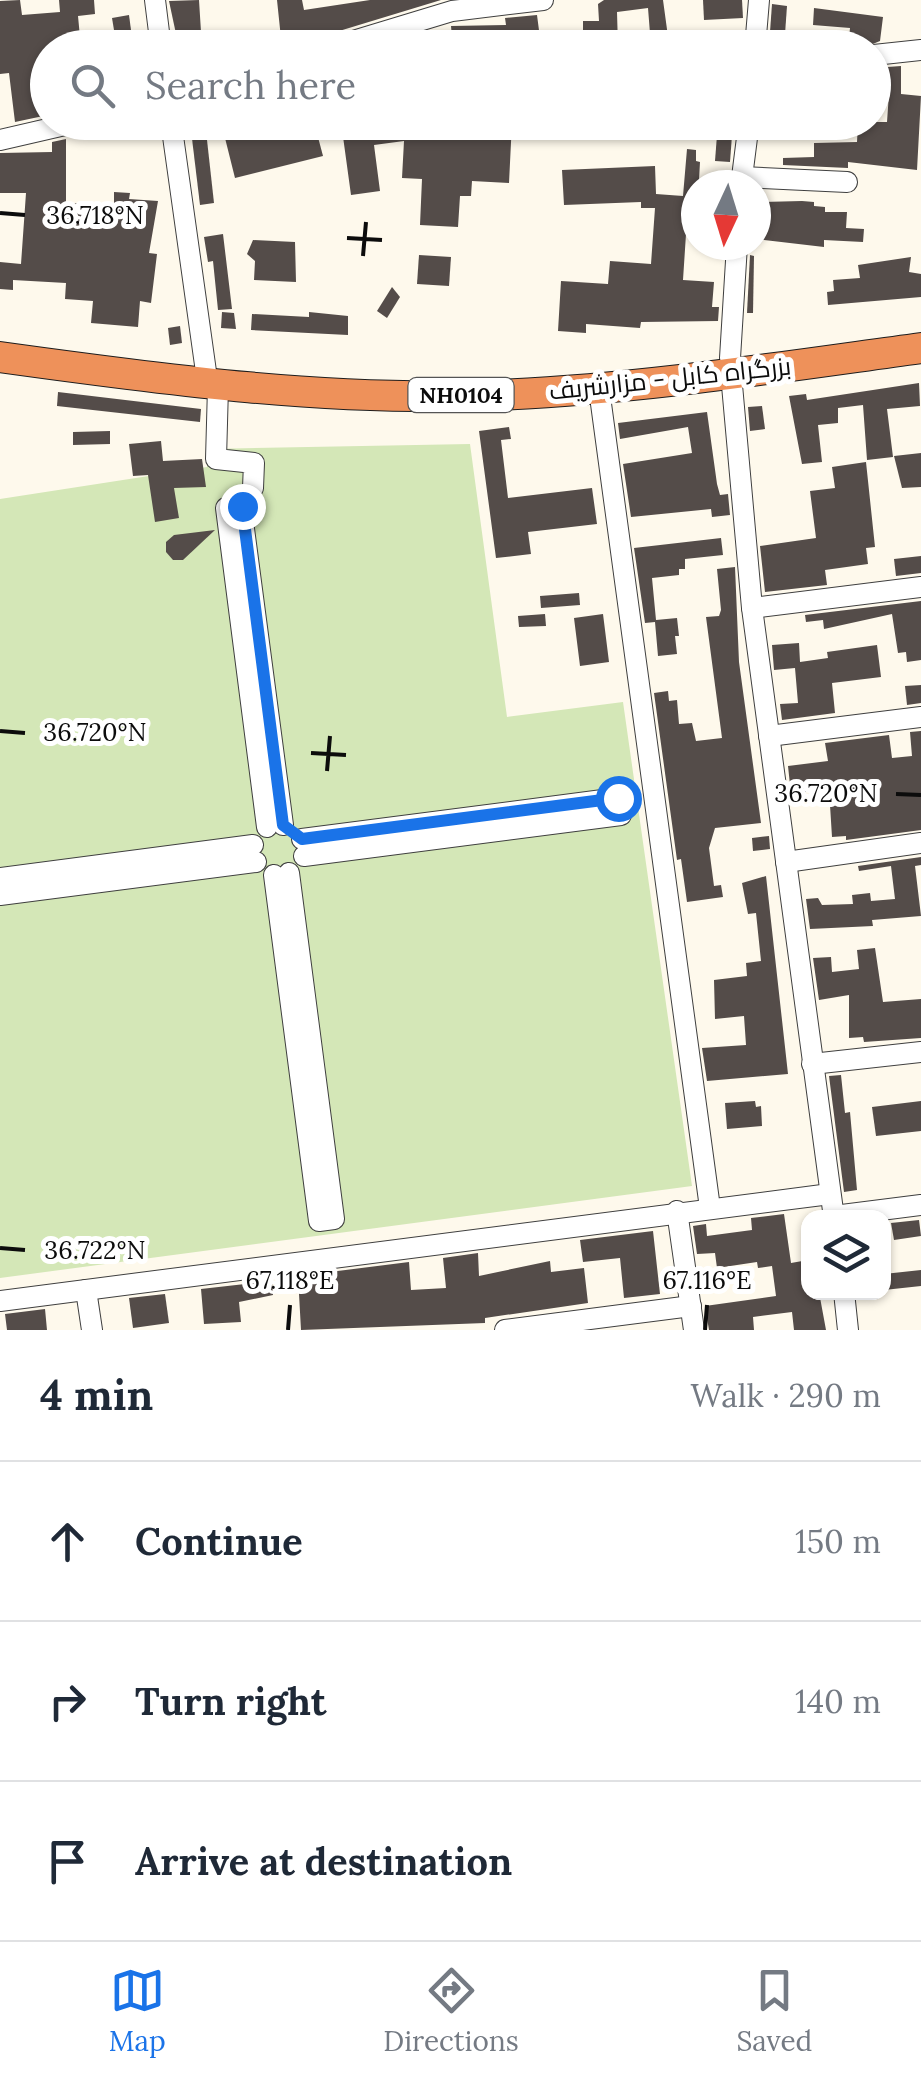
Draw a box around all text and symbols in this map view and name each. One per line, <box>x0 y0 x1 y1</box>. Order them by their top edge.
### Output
search box <box>30 30 891 140</box>
icon: search <box>65 58 120 113</box>
text: Search here <box>145 61 356 109</box>
north arrow <box>681 170 771 260</box>
text: 36.718°N <box>46 199 144 231</box>
street label: بزرگراه کابل - مزارشریف <box>547 349 793 407</box>
road number: NH0104 <box>408 378 514 412</box>
route end <box>220 484 266 530</box>
text: 36.720°N <box>43 716 147 748</box>
route start <box>596 776 642 822</box>
text: 36.720°N <box>774 777 878 809</box>
map controls <box>801 1210 891 1300</box>
button: layers <box>801 1210 891 1300</box>
text: 36.722°N <box>44 1234 146 1266</box>
text: 67.118°E <box>246 1264 334 1296</box>
text: 67.116°E <box>662 1264 752 1296</box>
text: 4 min <box>40 1368 153 1422</box>
text: Walk · 290 m <box>691 1375 881 1416</box>
icon: ahead <box>40 1514 95 1569</box>
text: Continue <box>135 1517 303 1565</box>
text: 150 m <box>795 1521 881 1562</box>
icon: right <box>40 1674 95 1729</box>
text: Turn right <box>135 1677 326 1725</box>
text: 140 m <box>795 1681 881 1722</box>
icon: arrive <box>40 1834 95 1889</box>
text: Arrive at destination <box>135 1837 512 1885</box>
tab: Map <box>109 1963 166 2059</box>
tab: Directions <box>383 1963 519 2059</box>
tab: Saved <box>736 1963 812 2059</box>

